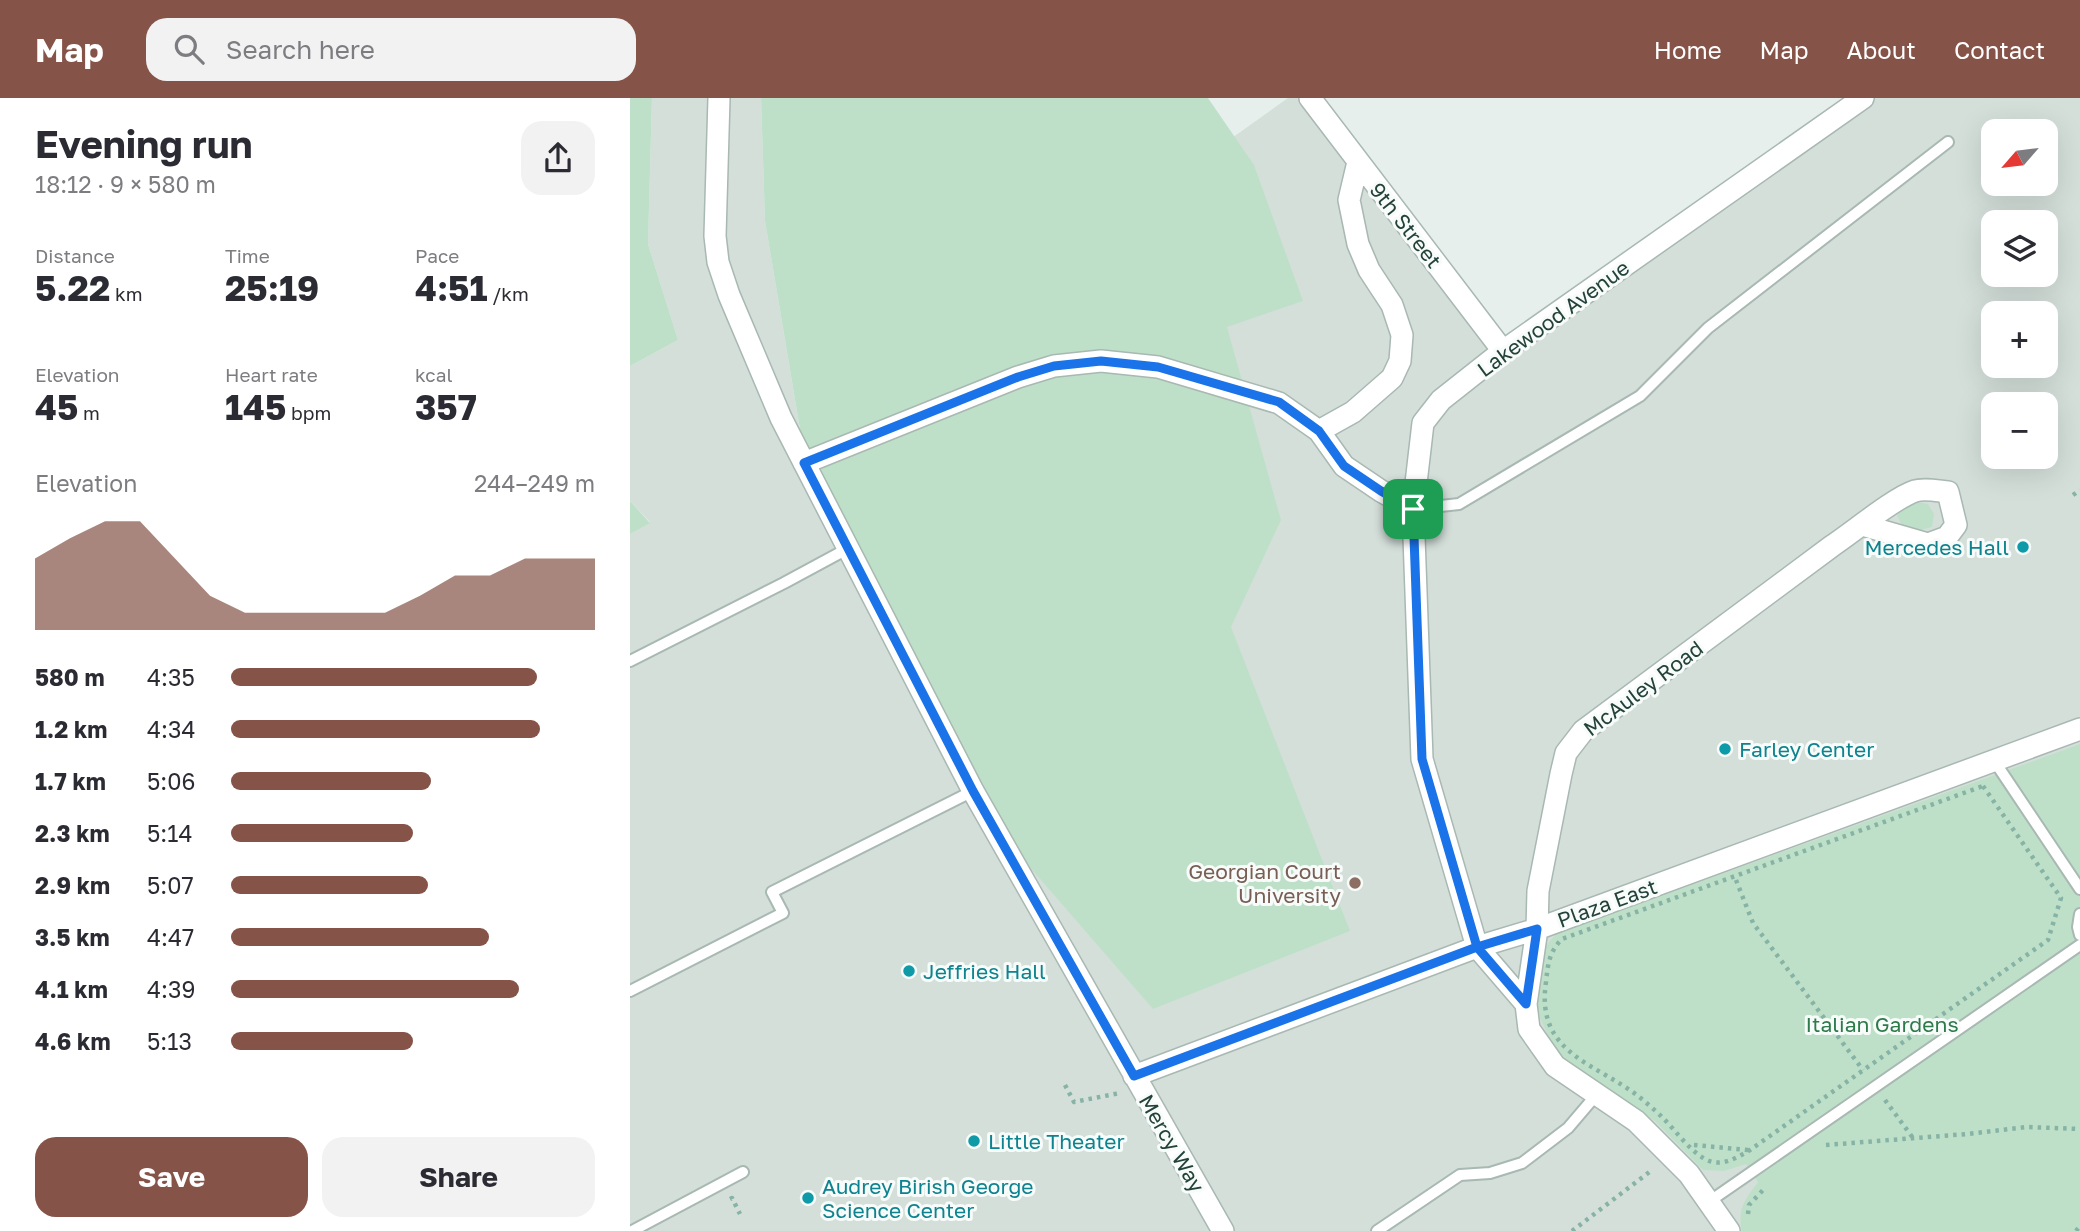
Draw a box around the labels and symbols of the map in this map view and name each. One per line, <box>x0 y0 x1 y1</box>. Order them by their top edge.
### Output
north arrow <box>1981 119 2058 196</box>
street label: 9th Street <box>1365 177 1447 273</box>
street label: Lakewood Avenue <box>1472 254 1634 382</box>
pin <box>1383 479 1443 539</box>
place label: Mercedes Hall <box>1864 534 2009 560</box>
marker: Mercedes Hall <box>2015 539 2031 555</box>
street label: McAuley Road <box>1578 635 1708 741</box>
place label: Farley Center <box>1739 736 1874 762</box>
marker: Farley Center <box>1717 741 1733 757</box>
place label: Georgian Court University <box>1188 858 1341 908</box>
street label: Plaza East <box>1554 873 1660 933</box>
marker: Georgian Court University <box>1347 875 1363 891</box>
place label: Jeffries Hall <box>923 958 1046 984</box>
marker: Jeffries Hall <box>901 963 917 979</box>
park label: Italian Gardens <box>1805 1011 1959 1037</box>
street label: Mercy Way <box>1134 1089 1211 1197</box>
place label: Little Theater <box>988 1128 1125 1154</box>
marker: Little Theater <box>966 1133 982 1149</box>
place label: Audrey Birish George Science Center <box>822 1173 1034 1223</box>
marker: Audrey Birish George Science Center <box>800 1190 816 1206</box>

